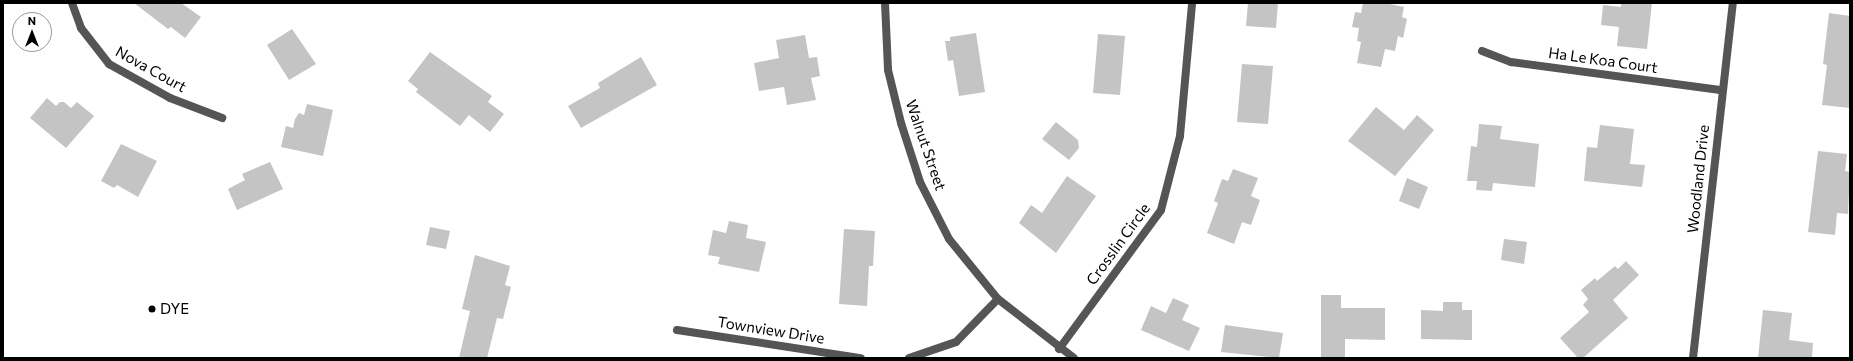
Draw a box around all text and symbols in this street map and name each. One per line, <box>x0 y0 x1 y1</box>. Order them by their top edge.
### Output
north arrow <box>12 12 52 52</box>
text: N <box>28 14 36 27</box>
street label: Nova Court <box>113 42 189 96</box>
street label: Ha Le Koa Court <box>1547 43 1659 77</box>
street label: Walnut Street <box>902 97 950 193</box>
street label: Woodland Drive <box>1683 124 1713 234</box>
street label: Crosslin Circle <box>1082 200 1154 288</box>
place label: DYE <box>160 300 189 318</box>
marker: DYE <box>147 304 157 314</box>
street label: Townview Drive <box>716 313 826 347</box>

